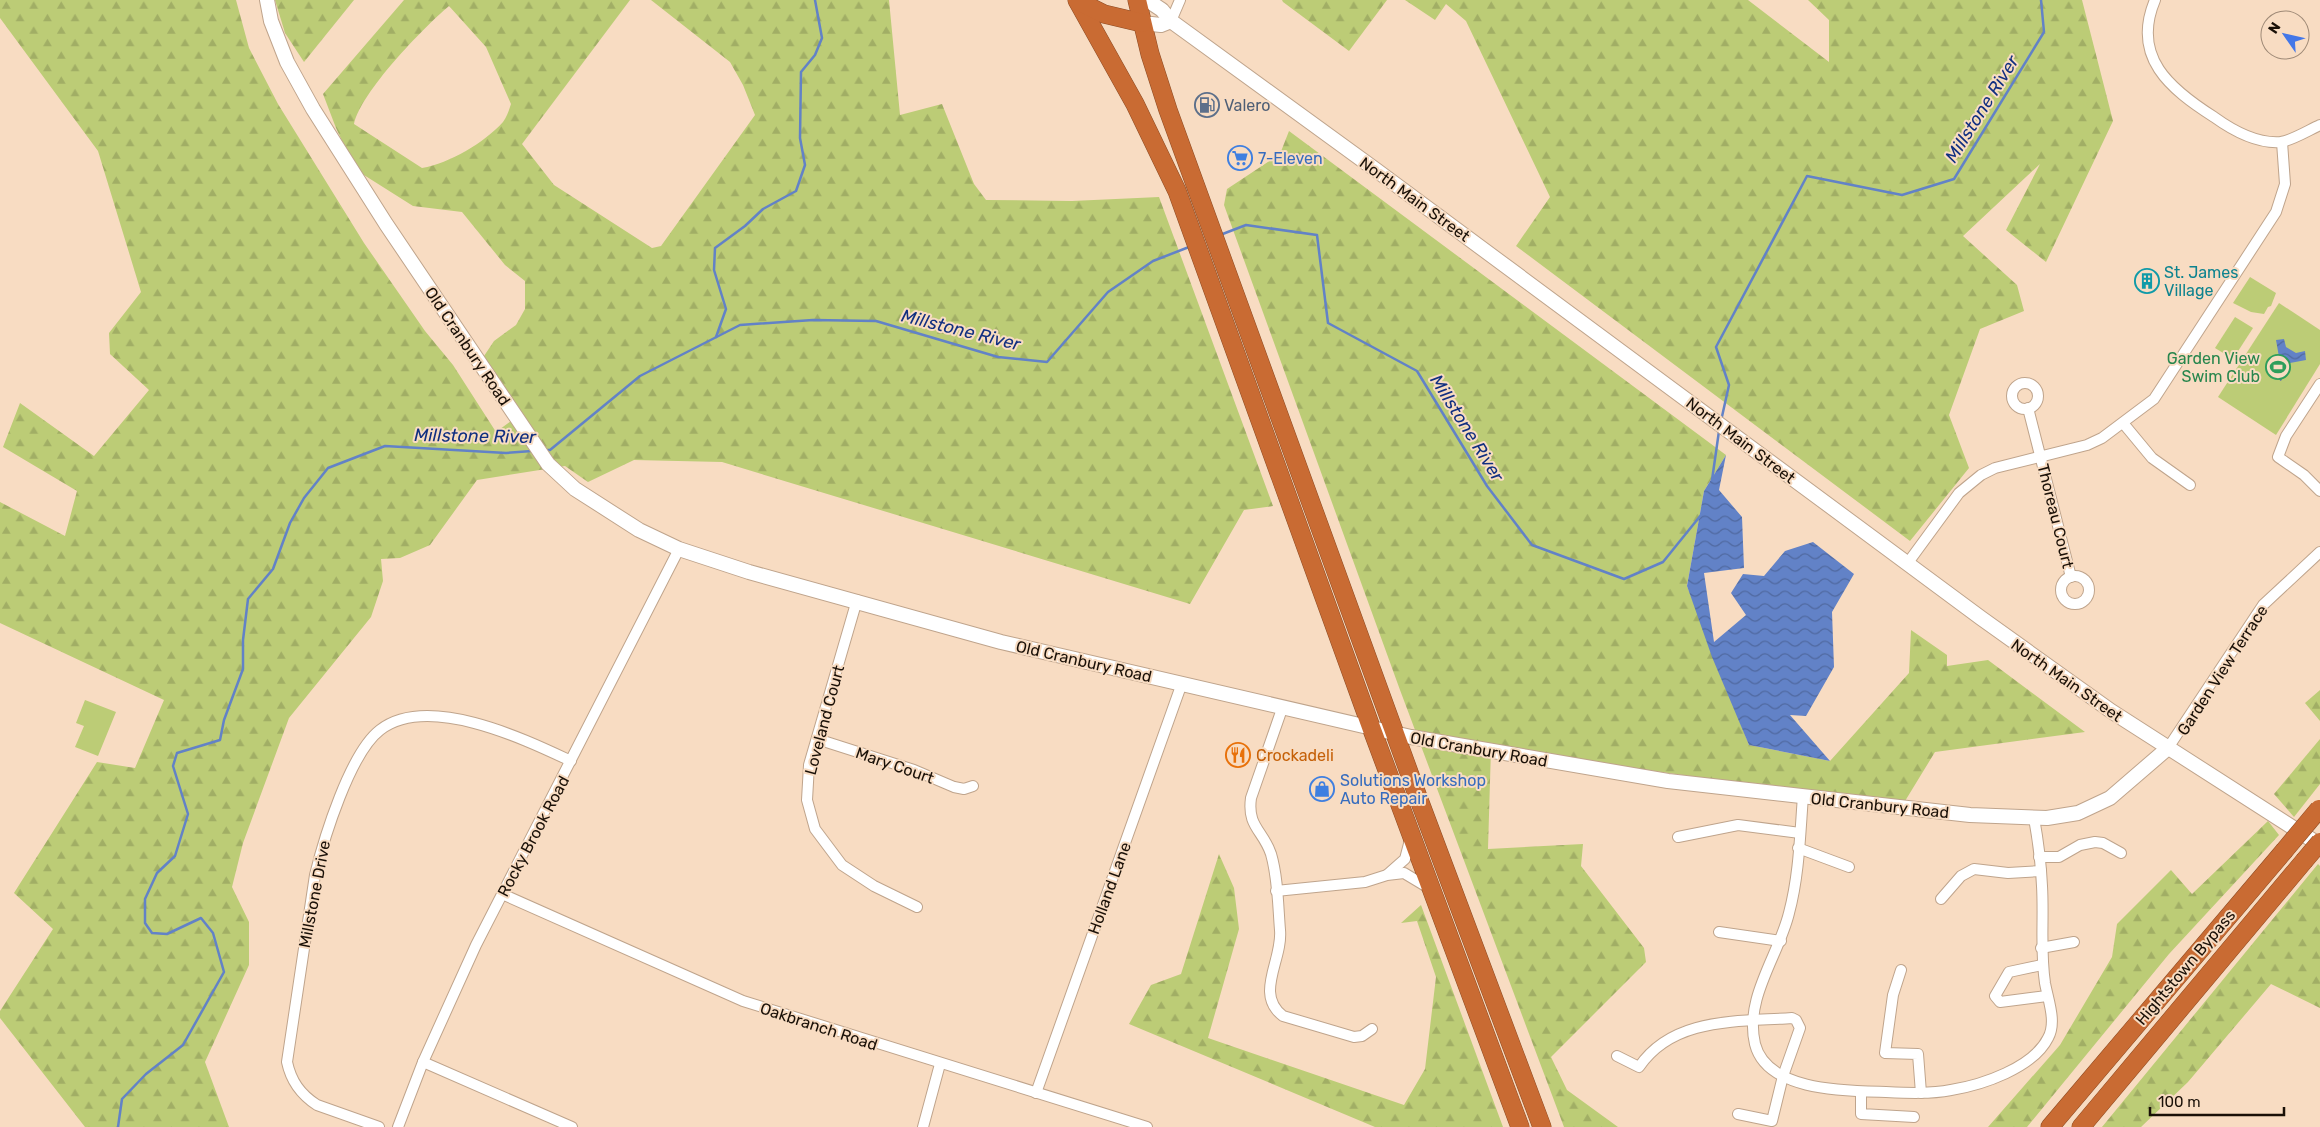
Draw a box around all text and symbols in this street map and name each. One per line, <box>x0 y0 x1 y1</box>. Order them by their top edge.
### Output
north arrow <box>2260 10 2310 60</box>
text: N <box>2265 19 2285 37</box>
water label: Millstone River <box>1940 50 2024 167</box>
fuel station icon: Valero <box>1194 92 1220 118</box>
place label: Valero <box>1224 96 1270 115</box>
supermarket icon: 7-Eleven <box>1227 145 1253 171</box>
place label: 7-Eleven <box>1258 149 1323 168</box>
street label: North Main Street <box>1356 153 1474 246</box>
place label: St. James Village <box>2164 263 2238 300</box>
building icon: St. James Village <box>2134 268 2160 294</box>
street label: Old Cranbury Road <box>421 283 514 409</box>
water label: Millstone River <box>899 305 1024 356</box>
place label: Garden View Swim Club <box>2167 349 2260 386</box>
sports icon: Garden View Swim Club <box>2265 354 2291 380</box>
water label: Millstone River <box>1425 370 1509 487</box>
street label: North Main Street <box>1682 393 1799 488</box>
water label: Millstone River <box>414 424 537 448</box>
street label: Thoreau Court <box>2033 462 2078 570</box>
street label: Garden View Terrace <box>2173 601 2272 739</box>
street label: North Main Street <box>2007 635 2126 726</box>
street label: Old Cranbury Road <box>1014 637 1154 686</box>
street label: Loveland Court <box>801 663 848 777</box>
street label: Old Cranbury Road <box>1409 728 1549 771</box>
restaurant icon: Crockadeli <box>1225 742 1251 768</box>
street label: Mary Court <box>853 743 937 788</box>
place label: Crockadeli <box>1256 746 1334 765</box>
place label: Solutions Workshop Auto Repair <box>1340 771 1486 808</box>
street label: Rocky Brook Road <box>494 773 573 900</box>
shop icon: Solutions Workshop Auto Repair <box>1309 776 1335 802</box>
street label: Old Cranbury Road <box>1810 789 1950 822</box>
street label: Millstone Drive <box>295 839 334 949</box>
street label: Holland Lane <box>1084 839 1135 937</box>
street label: Hightstown Bypass <box>2132 906 2239 1029</box>
street label: Oakbranch Road <box>758 999 880 1054</box>
scale bar <box>2150 1084 2284 1116</box>
text: 100 m <box>2158 1093 2200 1111</box>

